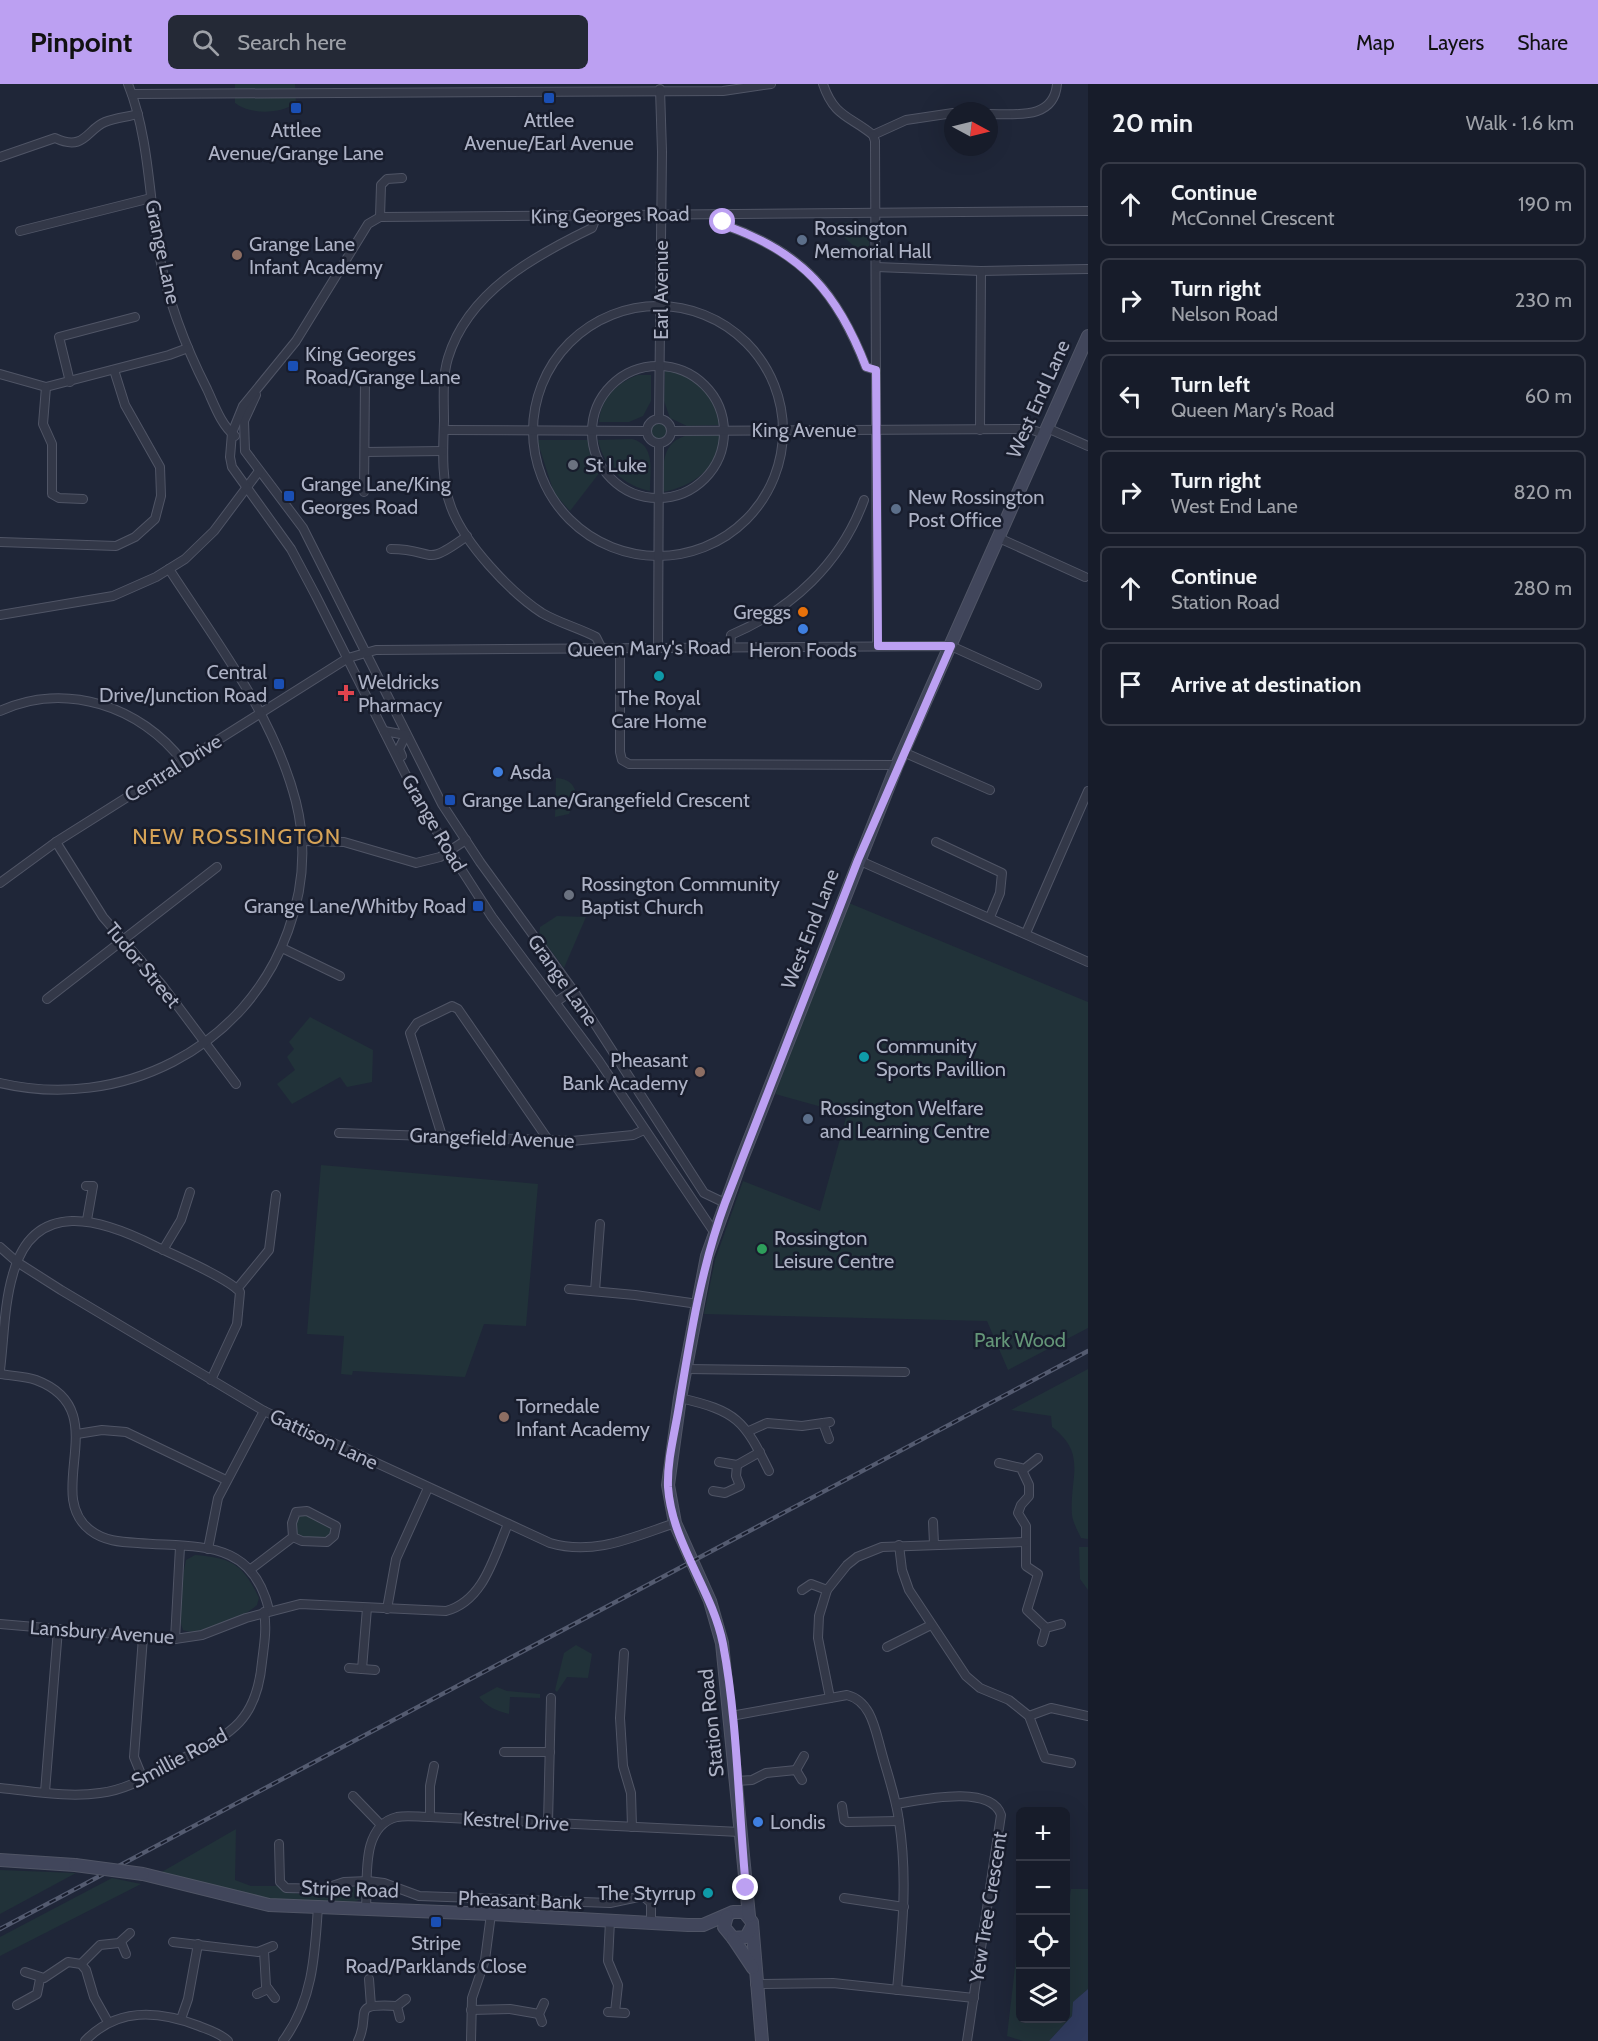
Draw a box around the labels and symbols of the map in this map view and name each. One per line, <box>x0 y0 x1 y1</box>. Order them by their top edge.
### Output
marker: Attlee Avenue/Earl Avenue <box>542 91 556 105</box>
marker: Attlee Avenue/Grange Lane <box>289 101 303 115</box>
north arrow <box>944 102 998 156</box>
place label: Attlee Avenue/Earl Avenue <box>464 108 634 155</box>
place label: Attlee Avenue/Grange Lane <box>208 118 384 165</box>
street label: Grange Lane <box>140 198 186 306</box>
street label: King Georges Road <box>530 202 690 228</box>
route start <box>709 208 735 234</box>
place label: Rossington Memorial Hall <box>814 216 931 263</box>
place label: Grange Lane Infant Academy <box>249 232 383 279</box>
marker: Rossington Memorial Hall <box>795 233 809 247</box>
street label: Earl Avenue <box>649 240 673 340</box>
marker: Grange Lane Infant Academy <box>230 248 244 262</box>
street label: West End Lane <box>1001 336 1075 462</box>
place label: King Georges Road/Grange Lane <box>305 342 461 389</box>
marker: King Georges Road/Grange Lane <box>286 359 300 373</box>
street label: King Avenue <box>751 418 857 442</box>
place label: St Luke <box>585 453 647 477</box>
marker: St Luke <box>566 458 580 472</box>
place label: Grange Lane/King Georges Road <box>301 472 452 519</box>
place label: New Rossington Post Office <box>908 485 1045 532</box>
marker: Grange Lane/King Georges Road <box>282 489 296 503</box>
marker: New Rossington Post Office <box>889 502 903 516</box>
place label: Greggs <box>733 600 791 624</box>
marker: Greggs <box>796 605 810 619</box>
marker: Heron Foods <box>796 622 810 636</box>
street label: Queen Mary's Road <box>567 635 731 661</box>
place label: Heron Foods <box>749 638 857 662</box>
place label: Central Drive/Junction Road <box>99 660 267 707</box>
marker: The Royal Care Home <box>652 669 666 683</box>
place label: Weldricks Pharmacy <box>358 670 442 717</box>
marker: Central Drive/Junction Road <box>272 677 286 691</box>
marker: Weldricks Pharmacy <box>339 686 353 700</box>
place label: The Royal Care Home <box>611 686 707 733</box>
street label: Central Drive <box>120 729 226 807</box>
place label: Asda <box>510 760 552 784</box>
marker: Asda <box>491 765 505 779</box>
street label: Grange Road <box>397 770 471 876</box>
place label: Grange Lane/Grangefield Crescent <box>462 788 750 812</box>
marker: Grange Lane/Grangefield Crescent <box>443 793 457 807</box>
district label: NEW ROSSINGTON <box>132 823 342 850</box>
street label: West End Lane <box>776 866 844 992</box>
place label: Rossington Community Baptist Church <box>581 872 780 919</box>
marker: Rossington Community Baptist Church <box>562 888 576 902</box>
place label: Grange Lane/Whitby Road <box>244 894 466 918</box>
marker: Grange Lane/Whitby Road <box>471 899 485 913</box>
street label: Tudor Street <box>100 918 186 1013</box>
street label: Grange Lane <box>523 930 603 1030</box>
place label: Community Sports Pavillion <box>876 1034 1006 1081</box>
place label: Pheasant Bank Academy <box>562 1048 688 1095</box>
marker: Community Sports Pavillion <box>857 1050 871 1064</box>
marker: Pheasant Bank Academy <box>693 1065 707 1079</box>
place label: Rossington Welfare and Learning Centre <box>820 1096 990 1143</box>
marker: Rossington Welfare and Learning Centre <box>801 1112 815 1126</box>
street label: Grangefield Avenue <box>409 1123 575 1153</box>
place label: Rossington Leisure Centre <box>774 1226 894 1273</box>
marker: Rossington Leisure Centre <box>755 1242 769 1256</box>
park label: Park Wood <box>974 1328 1066 1352</box>
place label: Tornedale Infant Academy <box>516 1394 650 1441</box>
street label: Gattison Lane <box>266 1403 382 1475</box>
marker: Tornedale Infant Academy <box>497 1410 511 1424</box>
street label: Lansbury Avenue <box>29 1615 175 1649</box>
street label: Station Road <box>693 1668 729 1778</box>
street label: Smillie Road <box>127 1723 231 1793</box>
street label: Kestrel Drive <box>462 1806 570 1836</box>
place label: Londis <box>770 1810 826 1834</box>
marker: Londis <box>751 1815 765 1829</box>
street label: Yew Tree Crescent <box>964 1830 1012 1985</box>
route end <box>732 1874 758 1900</box>
street label: Stripe Road <box>301 1875 399 1903</box>
place label: The Styrrup <box>597 1881 696 1905</box>
street label: Pheasant Bank <box>458 1886 582 1914</box>
marker: The Styrrup <box>701 1886 715 1900</box>
marker: Stripe Road/Parklands Close <box>429 1915 443 1929</box>
place label: Stripe Road/Parklands Close <box>345 1931 527 1978</box>

